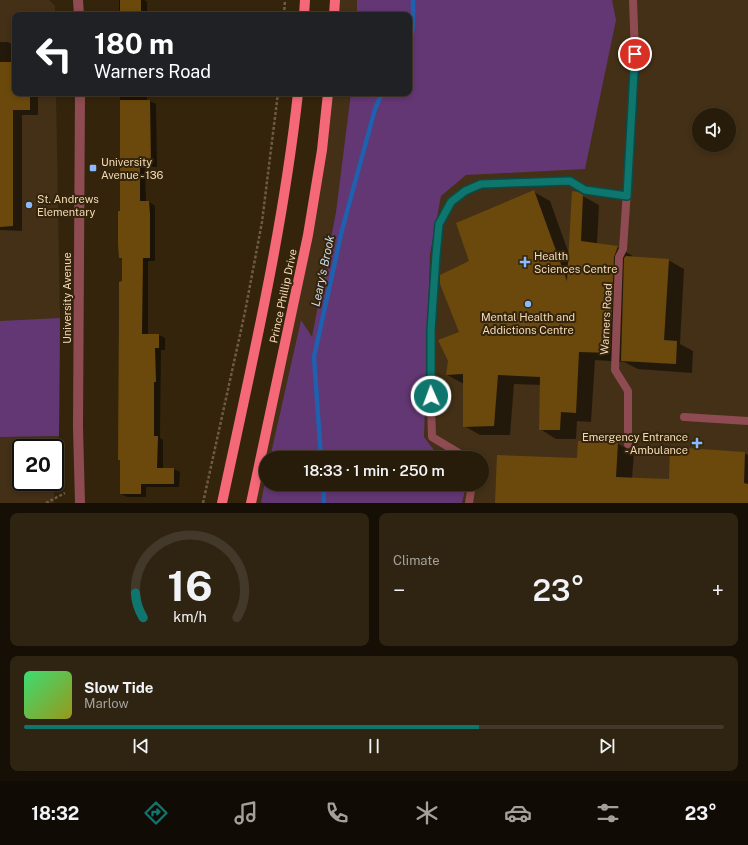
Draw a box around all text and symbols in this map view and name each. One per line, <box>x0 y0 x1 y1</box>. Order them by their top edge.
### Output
text: 180 m <box>94 27 174 60</box>
icon: left <box>28 28 80 80</box>
pin <box>618 37 652 71</box>
icon: arrive <box>624 43 646 65</box>
text: Warners Road <box>94 61 211 82</box>
map controls <box>692 108 736 152</box>
button: sound <box>692 108 736 152</box>
place label: University Avenue - 136 <box>101 156 164 181</box>
marker: University Avenue - 136 <box>88 163 98 173</box>
place label: St. Andrews Elementary <box>37 193 99 218</box>
marker: St. Andrews Elementary <box>24 200 34 210</box>
water label: Leary's Brook <box>309 234 338 308</box>
street label: Prince Phillip Drive <box>267 248 299 344</box>
place label: Health Sciences Centre <box>534 250 618 275</box>
street label: University Avenue <box>61 252 73 344</box>
marker: Health Sciences Centre <box>519 256 531 268</box>
street label: Warners Road <box>598 283 614 355</box>
marker: Mental Health and Addictions Centre <box>523 299 533 309</box>
place label: Mental Health and Addictions Centre <box>481 311 575 336</box>
position arrow <box>410 375 452 417</box>
place label: Emergency Entrance - Ambulance <box>582 431 688 456</box>
marker: Emergency Entrance - Ambulance <box>691 437 703 449</box>
speed limit sign: 20 <box>12 439 64 491</box>
text: 18:33 · 1 min · 250 m <box>303 462 445 479</box>
text: Climate <box>393 553 440 568</box>
text: 16 <box>167 560 212 609</box>
text: 23° <box>532 572 585 608</box>
text: − <box>393 577 405 603</box>
text: + <box>712 577 724 603</box>
text: km/h <box>173 607 206 624</box>
text: Slow Tide <box>84 679 153 696</box>
text: Marlow <box>84 696 129 711</box>
icon: previous <box>130 735 152 757</box>
icon: pause <box>363 735 385 757</box>
icon: next <box>596 735 618 757</box>
icon: directions <box>142 799 170 827</box>
icon: music <box>232 799 260 827</box>
icon: phone <box>323 799 351 827</box>
icon: climate <box>413 799 441 827</box>
icon: car <box>504 799 532 827</box>
icon: filters <box>594 799 622 827</box>
text: 18:32 <box>31 803 79 824</box>
text: 23° <box>685 803 717 824</box>

